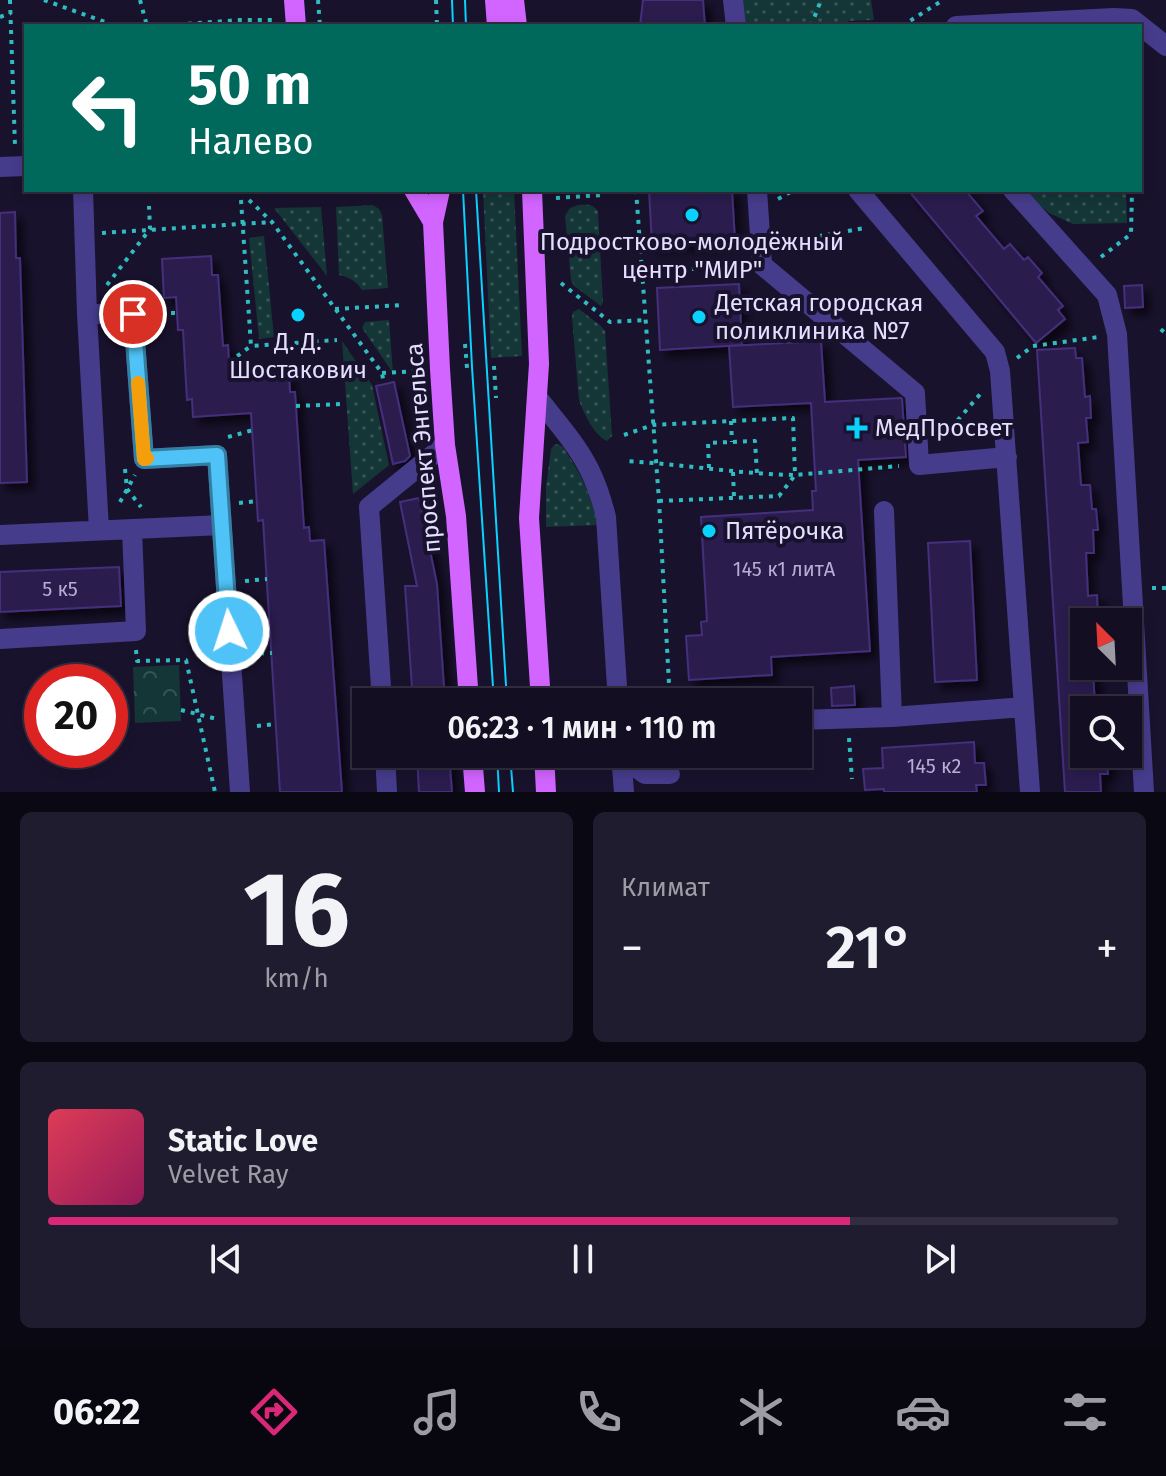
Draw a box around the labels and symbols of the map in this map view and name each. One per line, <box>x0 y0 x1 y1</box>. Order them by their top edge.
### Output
marker: Подростково-молодёжный центр "МИР" <box>683 206 701 224</box>
place label: Подростково-молодёжный центр "МИР" <box>540 228 844 284</box>
pin <box>99 280 167 348</box>
place label: Детская городская поликлиника №7 <box>714 289 924 345</box>
marker: Д. Д. Шостакович <box>289 306 307 324</box>
marker: Детская городская поликлиника №7 <box>690 308 708 326</box>
place label: Д. Д. Шостакович <box>229 328 367 384</box>
street label: проспект Энгельса <box>400 342 446 554</box>
place label: МедПросвет <box>875 414 1013 442</box>
marker: МедПросвет <box>846 417 868 439</box>
place label: Пятёрочка <box>725 517 844 545</box>
marker: Пятёрочка <box>700 522 718 540</box>
house number: 145 к1 литА <box>733 557 836 581</box>
house number: 5 к5 <box>42 577 78 601</box>
position arrow <box>187 589 271 673</box>
north arrow <box>1070 608 1142 680</box>
speed limit sign: 20 <box>24 664 128 768</box>
house number: 145 к2 <box>907 754 961 778</box>

